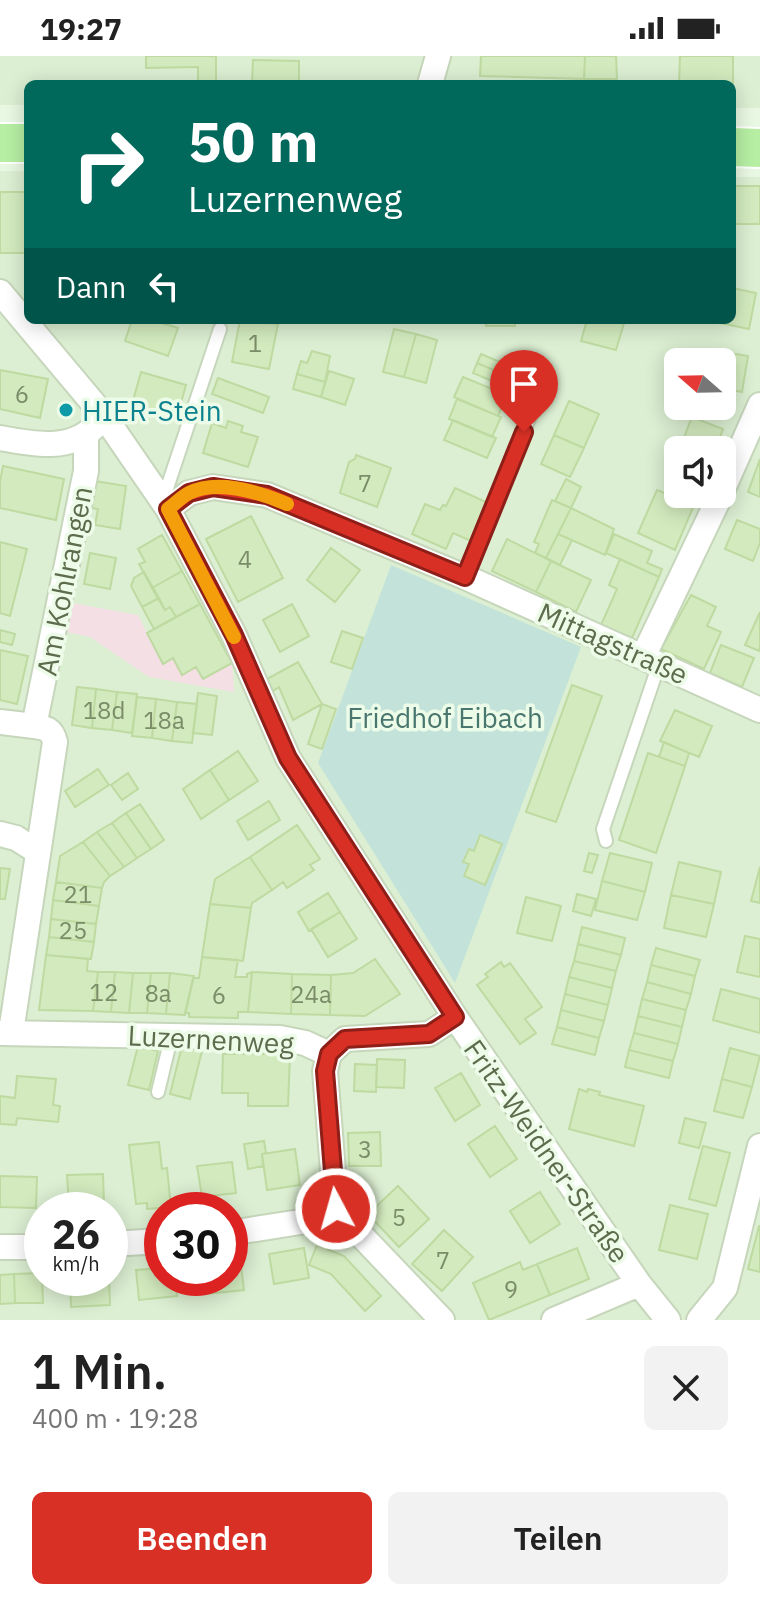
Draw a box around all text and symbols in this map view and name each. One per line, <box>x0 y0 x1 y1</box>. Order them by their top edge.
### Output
text: 19:27 <box>40 9 122 48</box>
text: 50 m <box>188 105 318 177</box>
icon: right <box>56 112 160 216</box>
text: Luzernenweg <box>188 175 402 222</box>
icon: left <box>142 264 186 308</box>
text: Dann <box>56 267 126 306</box>
house number: 1 <box>248 327 262 359</box>
north arrow <box>664 348 736 420</box>
map controls <box>664 348 736 508</box>
pin <box>490 350 558 432</box>
icon: arrive <box>502 362 546 406</box>
house number: 6 <box>15 378 29 410</box>
place label: HIER-Stein <box>82 392 222 429</box>
marker: HIER-Stein <box>57 401 75 419</box>
button: sound <box>664 436 736 508</box>
house number: 7 <box>358 467 372 499</box>
street label: Am Kohlrangen <box>28 483 100 679</box>
house number: 4 <box>238 543 252 575</box>
street label: Mittagstraße <box>532 593 694 693</box>
house number: 18d <box>83 694 125 726</box>
park label: Friedhof Eibach <box>347 699 543 736</box>
house number: 18a <box>143 704 185 736</box>
house number: 21 <box>64 878 92 910</box>
house number: 25 <box>59 914 87 946</box>
house number: 12 <box>90 976 118 1008</box>
house number: 8a <box>144 977 172 1009</box>
house number: 24a <box>290 978 332 1010</box>
house number: 6 <box>212 979 226 1011</box>
street label: Luzernenweg <box>127 1016 295 1062</box>
street label: Fritz-Weidner-Straße <box>456 1032 638 1270</box>
house number: 3 <box>358 1133 372 1165</box>
position arrow <box>294 1167 378 1251</box>
speed limit sign: 30 <box>144 1192 248 1296</box>
house number: 5 <box>392 1201 406 1233</box>
text: 26 <box>52 1208 100 1260</box>
house number: 7 <box>436 1244 450 1276</box>
text: km/h <box>52 1250 100 1277</box>
house number: 9 <box>504 1273 518 1305</box>
text: 1 Min. <box>32 1340 167 1402</box>
button: close <box>644 1346 728 1430</box>
text: 400 m · 19:28 <box>32 1401 198 1435</box>
button: Beenden <box>32 1492 372 1584</box>
button: Teilen <box>388 1492 728 1584</box>

